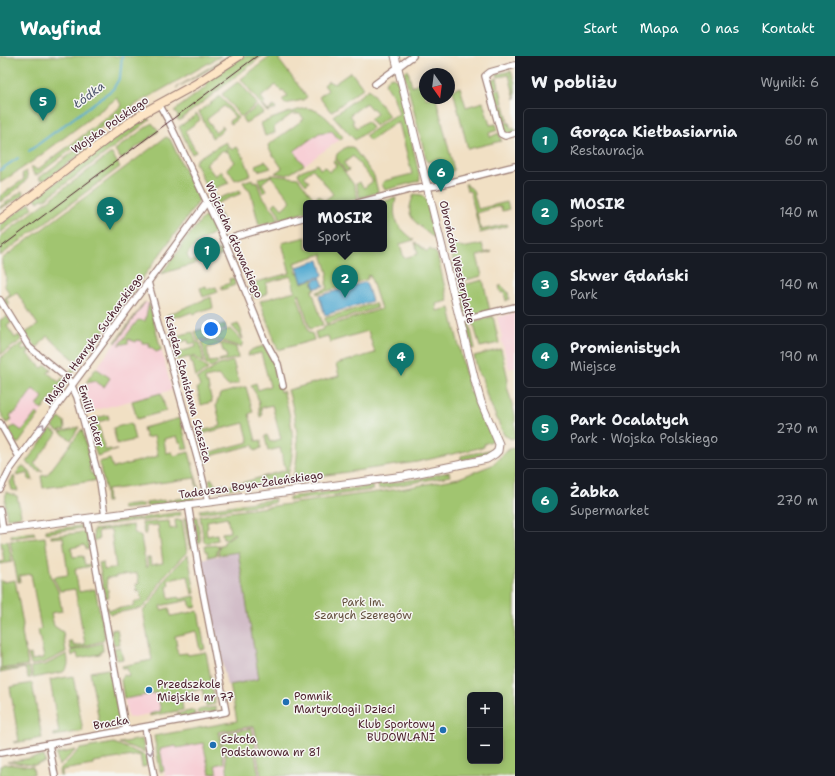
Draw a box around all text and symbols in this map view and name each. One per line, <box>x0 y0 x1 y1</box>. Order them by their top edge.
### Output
text: Wayfind <box>20 16 101 41</box>
text: Start <box>583 19 618 37</box>
text: Mapa <box>640 19 678 37</box>
text: O nas <box>700 19 739 37</box>
text: Kontakt <box>761 19 815 37</box>
north arrow <box>419 68 455 104</box>
text: W pobliżu <box>531 71 617 93</box>
text: Wyniki: 6 <box>760 74 819 91</box>
water label: Łódka <box>69 78 108 113</box>
pin: 5 <box>30 88 56 121</box>
street label: Wojska Polskiego <box>68 93 152 157</box>
text: Gorąca Kiełbasiarnia <box>570 122 737 142</box>
text: 1 <box>542 132 548 149</box>
text: 60 m <box>785 132 818 149</box>
text: Restauracja <box>570 142 644 159</box>
pin: 6 <box>428 159 454 192</box>
street label: Wojciecha Głowackiego <box>202 180 267 301</box>
text: MOSIR <box>570 194 625 214</box>
pin: 3 <box>97 197 123 230</box>
street label: Obrońców Westerplatte <box>436 199 478 325</box>
popup <box>303 200 387 252</box>
text: 2 <box>540 204 550 221</box>
text: 140 m <box>779 204 818 221</box>
text: MOSIR <box>318 208 372 228</box>
text: Sport <box>570 214 603 231</box>
text: Sport <box>318 228 351 245</box>
pin: 1 <box>194 237 220 270</box>
pin: 2 <box>332 265 358 298</box>
text: Skwer Gdański <box>570 266 689 286</box>
street label: Majora Henryka Sucharskiego <box>41 270 147 408</box>
text: 3 <box>540 276 550 293</box>
text: 140 m <box>779 276 818 293</box>
text: Park <box>570 286 598 303</box>
street label: Księdza Stanisława Staszica <box>161 314 215 464</box>
your location <box>201 319 221 339</box>
text: Promienistych <box>570 338 680 358</box>
pin: 4 <box>388 343 414 376</box>
text: 4 <box>540 348 550 365</box>
text: 190 m <box>779 348 818 365</box>
text: Miejsce <box>570 358 616 375</box>
street label: Emilii Plater <box>74 383 108 449</box>
text: Park Ocalałych <box>570 410 689 430</box>
text: 5 <box>541 420 549 437</box>
text: 270 m <box>776 420 818 437</box>
one-way arrow <box>38 424 45 431</box>
text: Park · Wojska Polskiego <box>570 430 718 447</box>
street label: Tadeusza Boya-Żeleńskiego <box>178 467 325 503</box>
text: Żabka <box>570 482 619 502</box>
text: 6 <box>540 492 550 509</box>
text: 270 m <box>776 492 818 509</box>
text: Supermarket <box>570 502 649 519</box>
park label: Park im. Szarych Szeregów <box>314 595 412 623</box>
place label: Przedszkole Miejskie nr 77 <box>157 677 234 705</box>
marker: Przedszkole Miejskie nr 77 <box>144 685 154 695</box>
place label: Pomnik Martyrologii Dzieci <box>294 689 395 717</box>
map controls <box>467 692 503 764</box>
button: + <box>467 692 503 728</box>
marker: Pomnik Martyrologii Dzieci <box>281 697 291 707</box>
street label: Bracka <box>92 712 130 733</box>
place label: Klub Sportowy BUDOWLANI <box>358 717 435 745</box>
marker: Klub Sportowy BUDOWLANI <box>438 725 448 735</box>
button: − <box>467 728 503 764</box>
place label: Szkoła Podstawowa nr 81 <box>221 732 320 760</box>
marker: Szkoła Podstawowa nr 81 <box>208 740 218 750</box>
one-way arrow <box>145 748 153 755</box>

